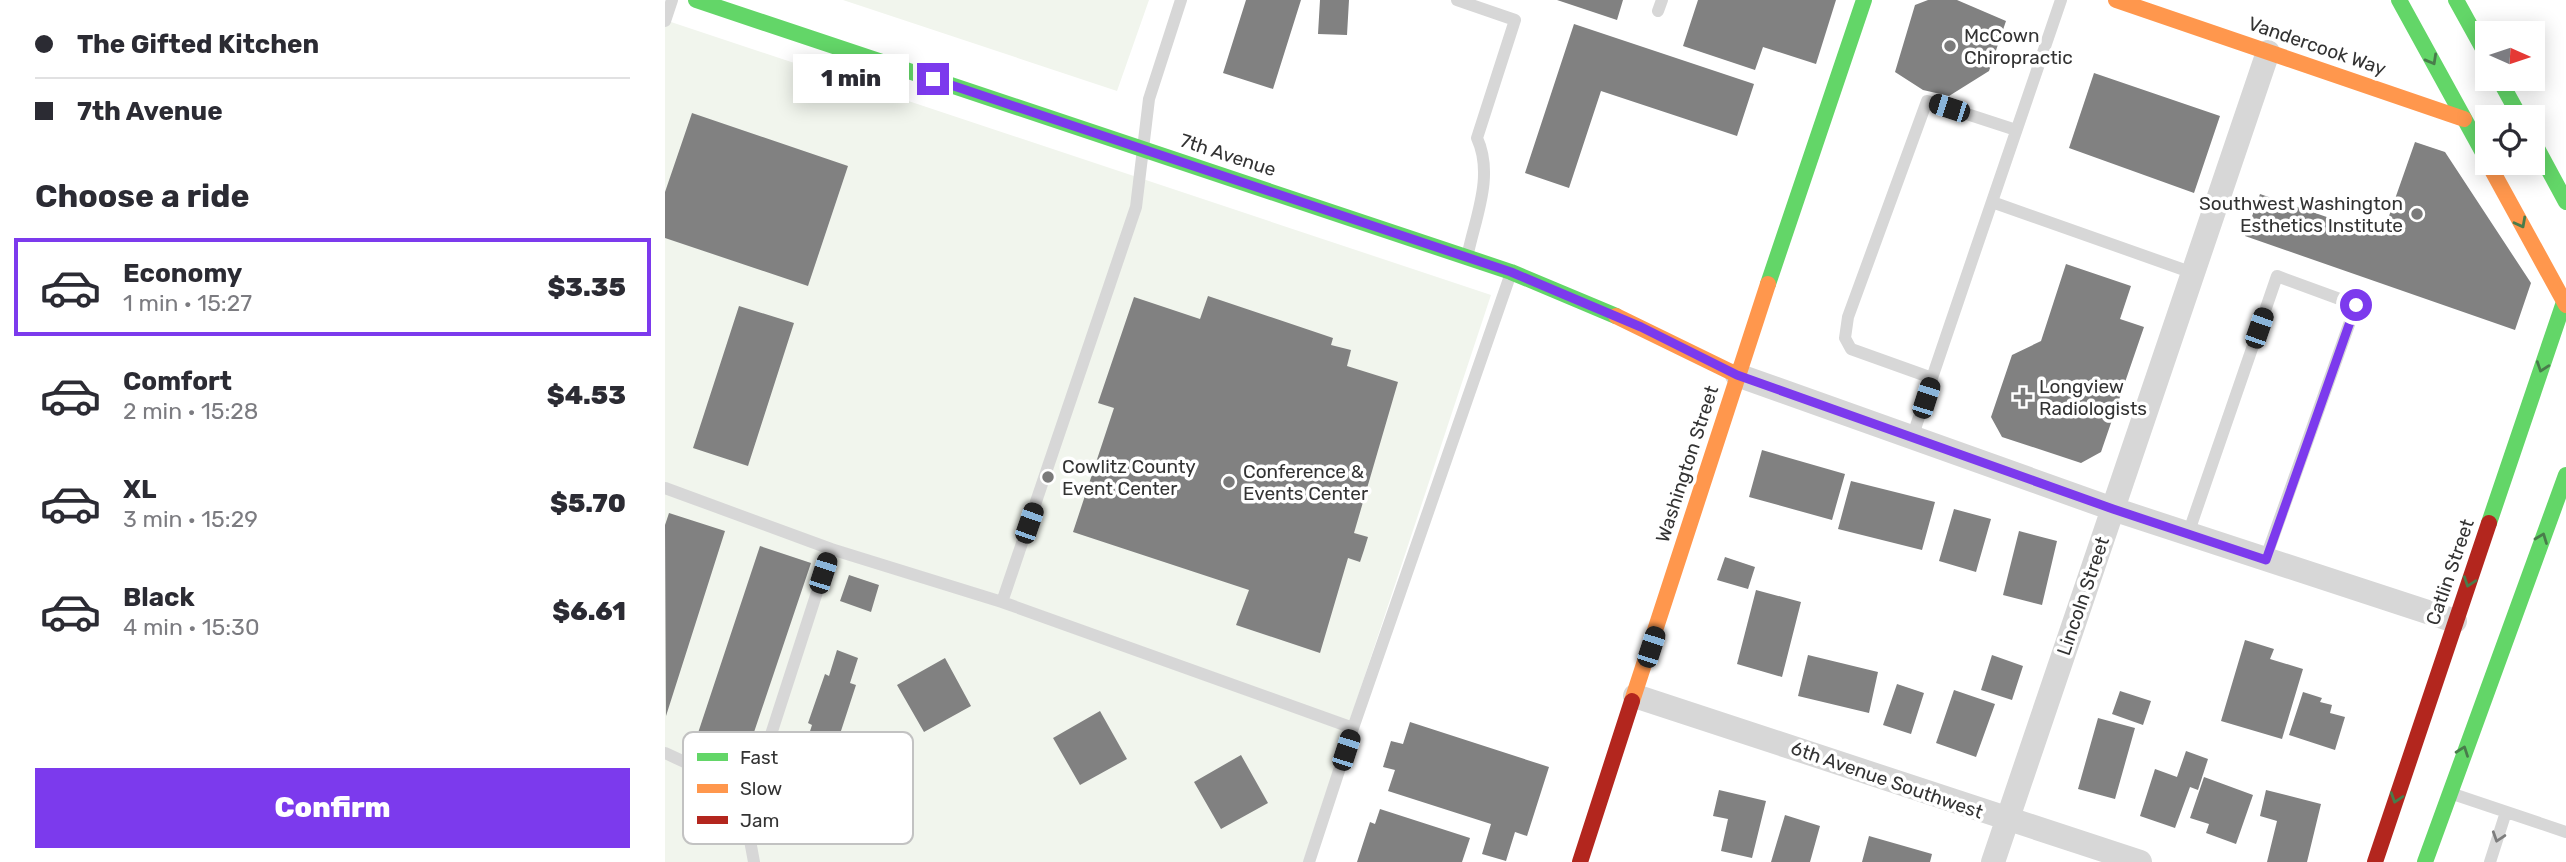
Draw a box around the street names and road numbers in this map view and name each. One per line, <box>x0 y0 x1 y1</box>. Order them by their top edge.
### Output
street label: Vandercook Way <box>2245 12 2389 80</box>
street label: 7th Avenue <box>1177 129 1279 181</box>
street label: Washington Street <box>1651 382 1723 545</box>
street label: Catlin Street <box>2421 515 2479 628</box>
street label: Lincoln Street <box>2052 533 2114 658</box>
street label: 6th Avenue Southwest <box>1788 736 1987 824</box>

